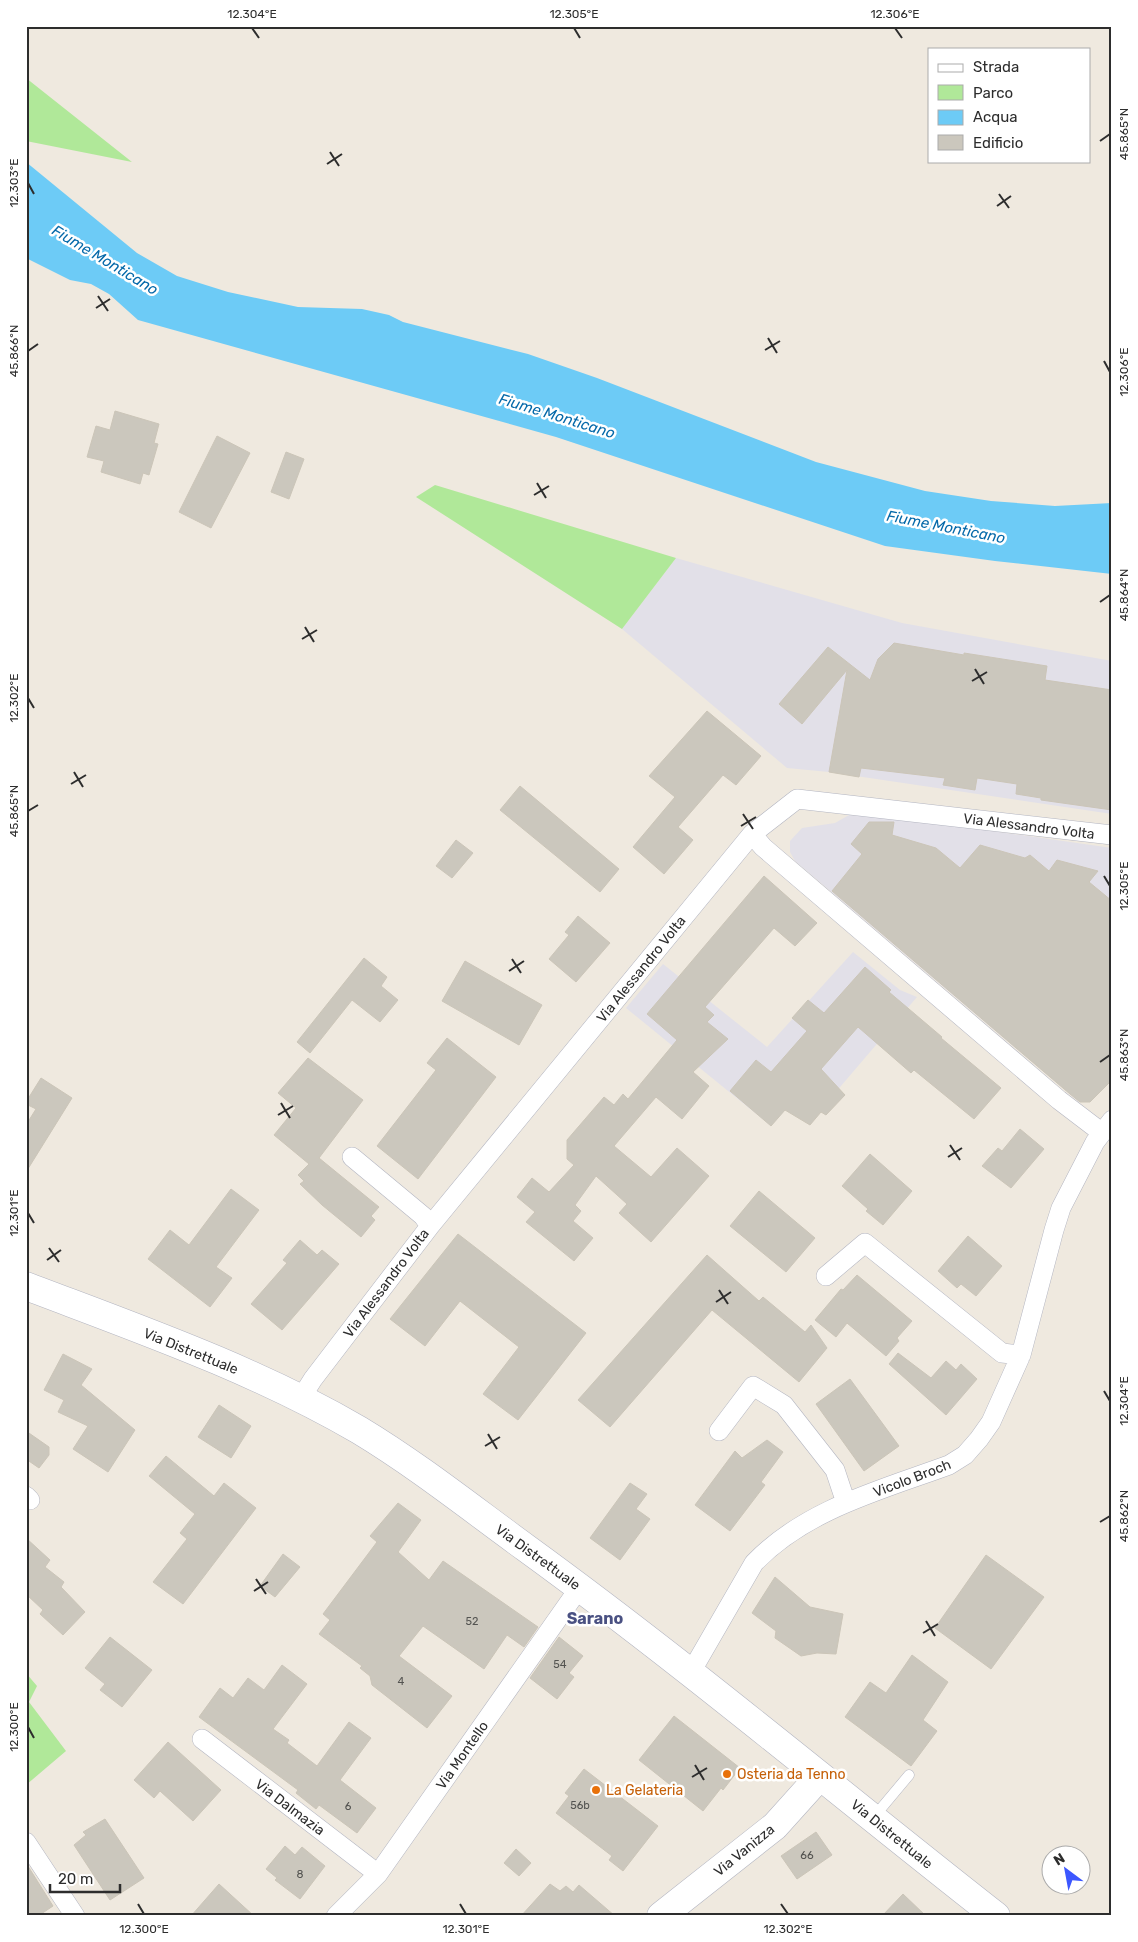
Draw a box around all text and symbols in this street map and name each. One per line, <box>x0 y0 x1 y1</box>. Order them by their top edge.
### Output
text: 12.304°E <box>227 7 277 21</box>
text: 12.305°E <box>549 7 599 21</box>
text: 12.306°E <box>870 7 920 21</box>
legend <box>928 48 1090 162</box>
text: Strada <box>973 58 1019 76</box>
text: Parco <box>973 84 1013 102</box>
text: Acqua <box>973 108 1018 126</box>
text: 45.865°N <box>1117 108 1131 160</box>
text: Edificio <box>973 134 1023 152</box>
text: 12.303°E <box>7 158 21 208</box>
water label: Fiume Monticano <box>49 221 162 299</box>
text: 45.866°N <box>7 325 21 377</box>
text: 12.306°E <box>1117 347 1131 397</box>
water label: Fiume Monticano <box>497 390 618 442</box>
water label: Fiume Monticano <box>885 507 1007 547</box>
text: 45.864°N <box>1117 569 1131 621</box>
text: 12.302°E <box>7 673 21 723</box>
text: 45.865°N <box>7 785 21 837</box>
street label: Via Alessandro Volta <box>962 810 1096 843</box>
text: 12.305°E <box>1117 861 1131 911</box>
street label: Via Alessandro Volta <box>593 913 690 1026</box>
text: 45.863°N <box>1117 1029 1131 1081</box>
text: 12.301°E <box>7 1189 21 1237</box>
street label: Via Alessandro Volta <box>340 1225 433 1341</box>
street label: Via Distrettuale <box>141 1325 241 1378</box>
text: 12.304°E <box>1117 1376 1131 1426</box>
street label: Vicolo Broch <box>871 1456 953 1501</box>
text: 45.862°N <box>1117 1490 1131 1542</box>
street label: Via Distrettuale <box>492 1521 584 1594</box>
district label: Sarano <box>567 1609 624 1628</box>
house number: 52 <box>466 1615 479 1628</box>
house number: 54 <box>553 1658 567 1671</box>
house number: 4 <box>398 1675 405 1688</box>
text: 12.300°E <box>7 1702 21 1752</box>
street label: Via Montello <box>433 1718 492 1793</box>
place label: Osteria da Tenno <box>737 1766 846 1783</box>
marker: Osteria da Tenno <box>721 1768 733 1780</box>
street label: Via Dalmazia <box>251 1776 328 1839</box>
place label: La Gelateria <box>606 1782 683 1799</box>
marker: La Gelateria <box>590 1784 602 1796</box>
street label: Via Distrettuale <box>847 1796 936 1873</box>
house number: 56b <box>570 1799 590 1812</box>
house number: 6 <box>345 1800 352 1813</box>
street label: Via Vanizza <box>710 1821 778 1880</box>
north arrow <box>1040 1844 1090 1894</box>
house number: 66 <box>800 1849 814 1862</box>
text: N <box>1051 1850 1068 1869</box>
scale bar <box>50 1862 120 1894</box>
house number: 8 <box>297 1868 304 1881</box>
text: 20 m <box>58 1870 93 1888</box>
text: 12.300°E <box>119 1922 169 1936</box>
text: 12.301°E <box>442 1922 490 1936</box>
text: 12.302°E <box>763 1922 813 1936</box>

